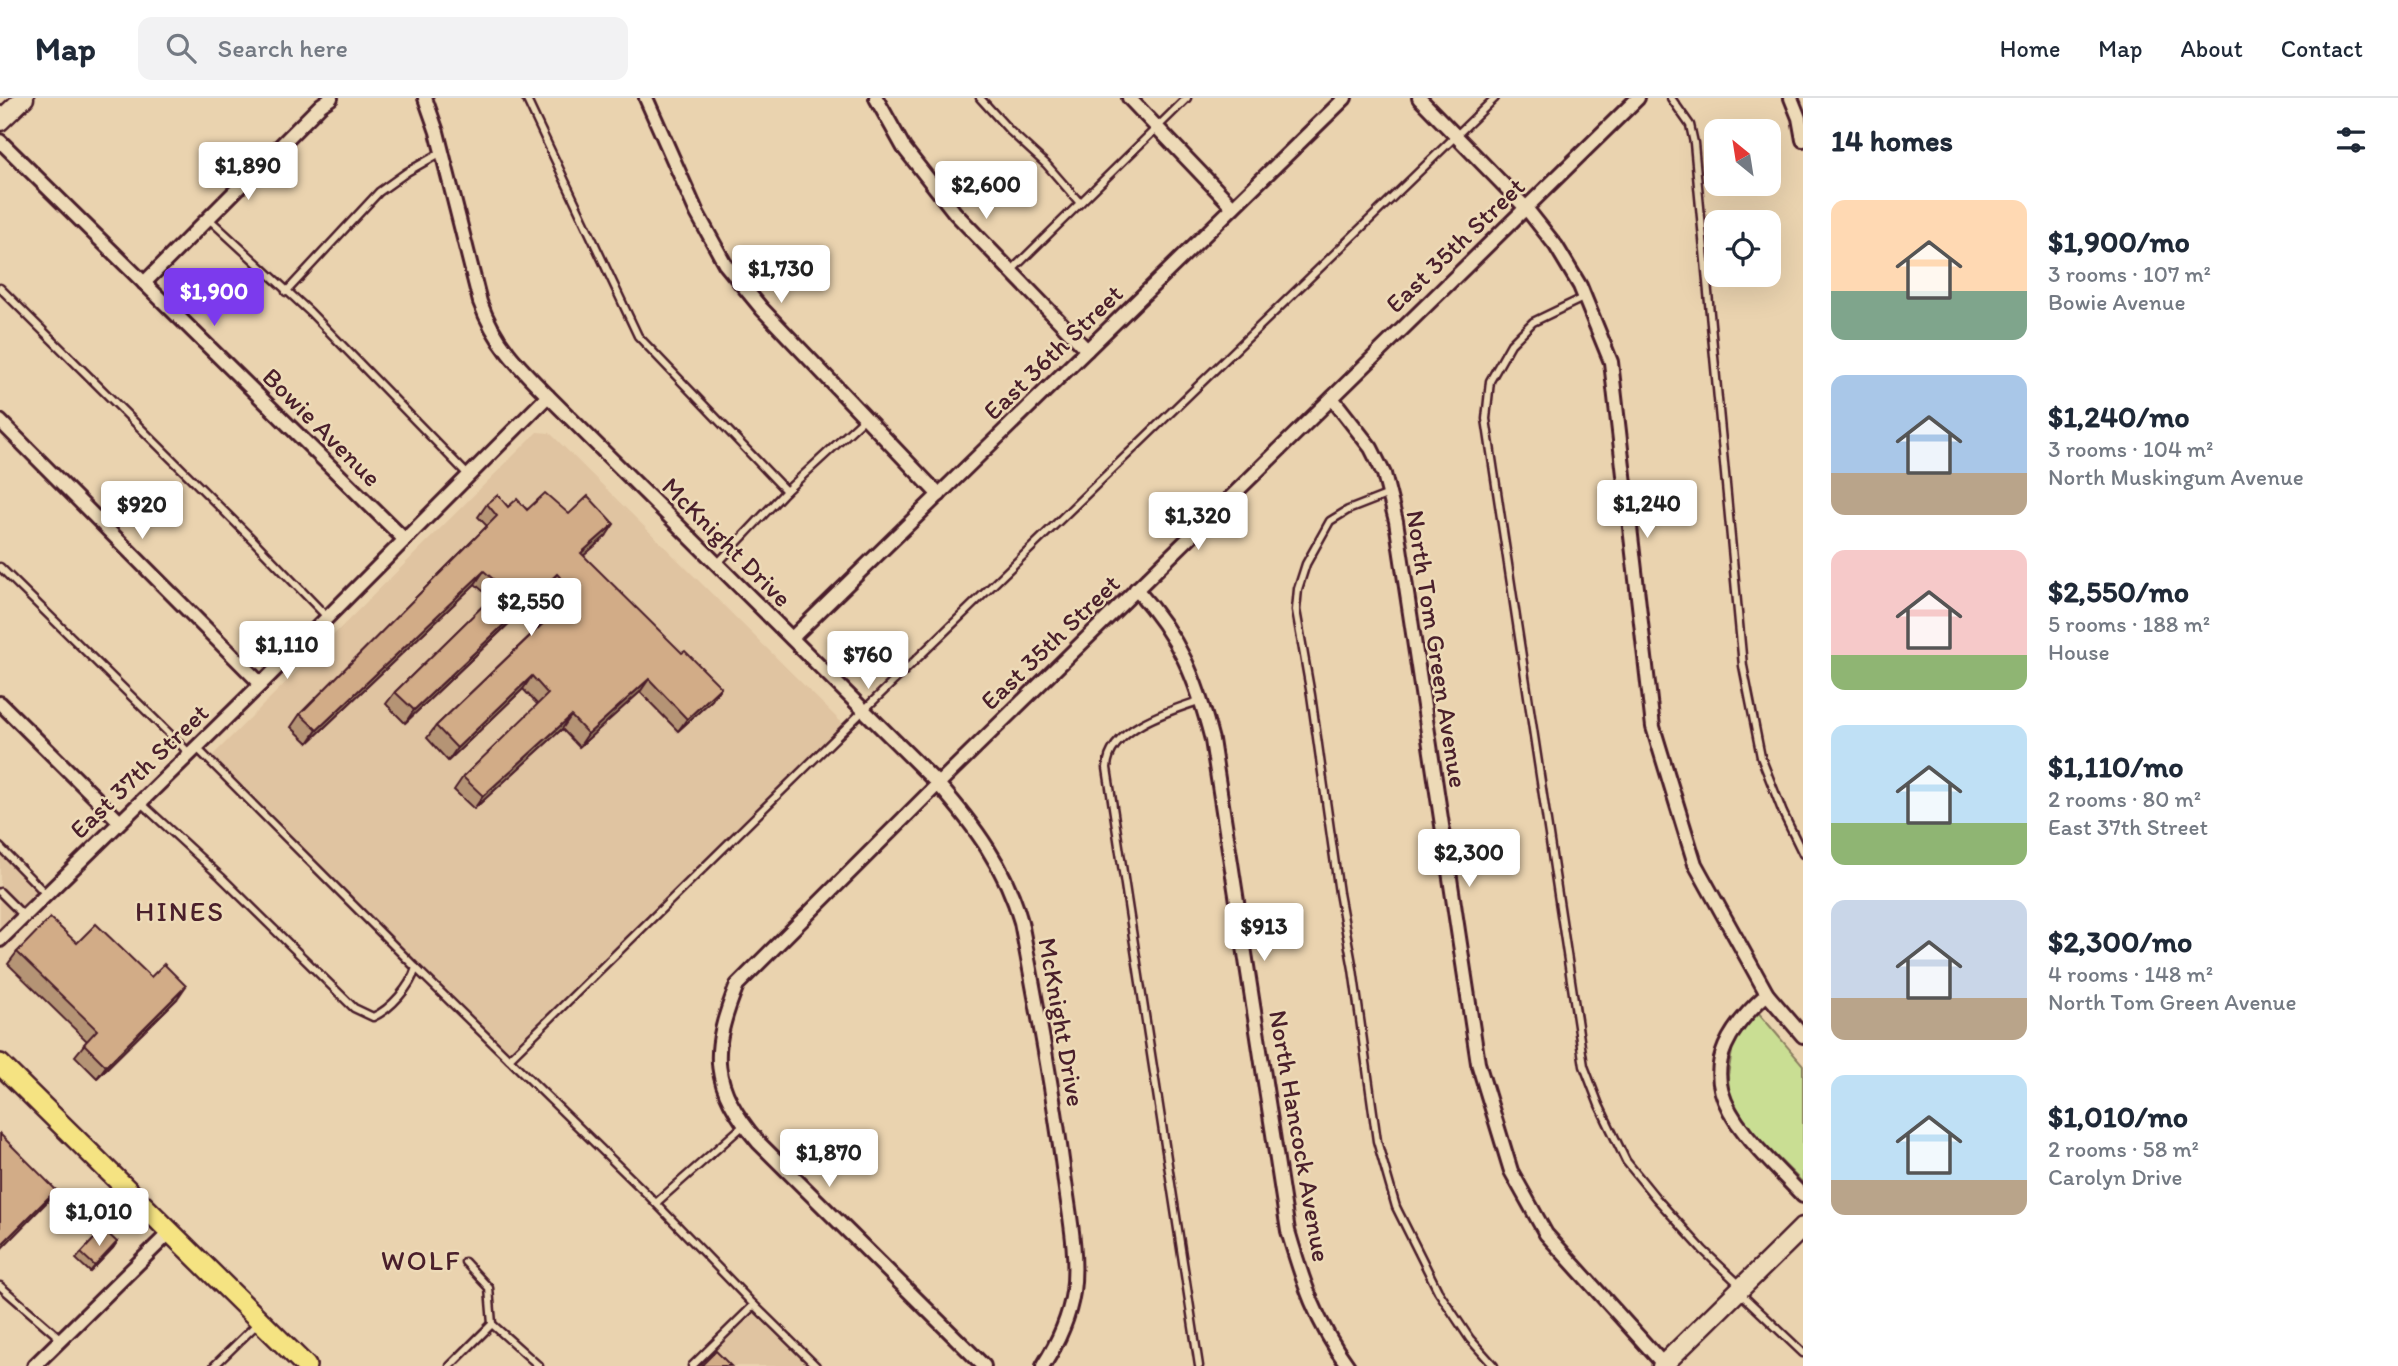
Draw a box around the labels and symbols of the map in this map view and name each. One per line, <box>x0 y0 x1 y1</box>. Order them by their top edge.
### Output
north arrow <box>1704 119 1782 196</box>
pin: $1,890 <box>191 142 305 202</box>
pin: $2,600 <box>929 162 1043 221</box>
street label: East 35th Street <box>1379 170 1532 320</box>
pin: $1,730 <box>724 246 838 305</box>
pin: $1,900 <box>157 268 271 328</box>
street label: East 36th Street <box>977 277 1130 427</box>
street label: Bowie Avenue <box>256 361 388 493</box>
street label: McKnight Drive <box>655 470 799 614</box>
pin: $1,240 <box>1590 480 1704 540</box>
pin: $920 <box>101 482 183 541</box>
pin: $1,320 <box>1141 492 1255 552</box>
street label: North Tom Green Avenue <box>1399 508 1475 790</box>
street label: East 35th Street <box>974 567 1127 717</box>
pin: $2,550 <box>474 578 588 638</box>
pin: $1,110 <box>230 622 344 681</box>
pin: $760 <box>827 632 909 691</box>
street label: East 37th Street <box>63 697 215 845</box>
pin: $2,300 <box>1412 830 1526 889</box>
district label: HINES <box>135 894 225 928</box>
pin: $913 <box>1223 904 1305 963</box>
street label: McKnight Drive <box>1031 935 1093 1109</box>
street label: North Hancock Avenue <box>1262 1008 1338 1264</box>
pin: $1,870 <box>772 1130 886 1189</box>
pin: $1,010 <box>42 1188 156 1248</box>
district label: WOLF <box>381 1243 461 1277</box>

